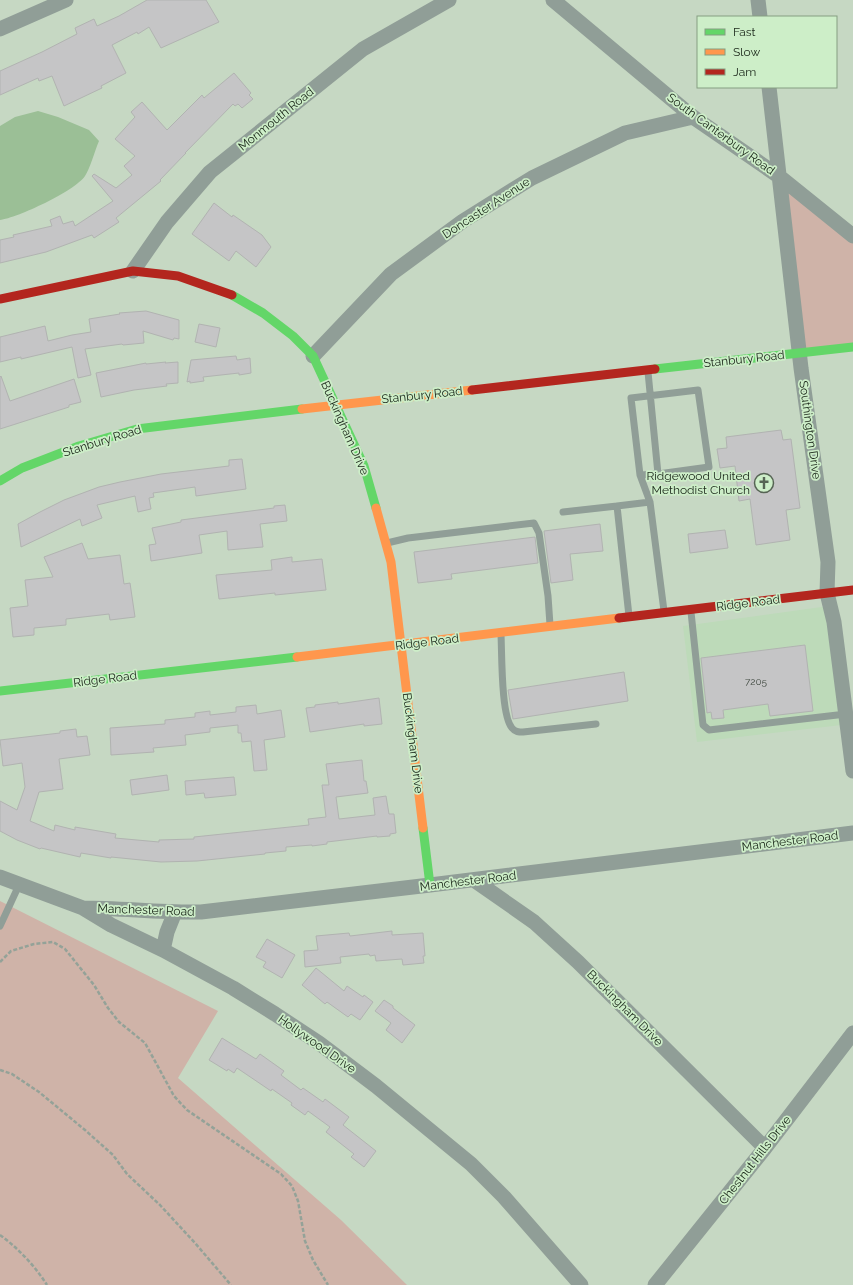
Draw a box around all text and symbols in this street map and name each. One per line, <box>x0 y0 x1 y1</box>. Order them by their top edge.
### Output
legend <box>697 16 837 88</box>
text: Fast <box>733 25 756 39</box>
text: Slow <box>733 45 760 59</box>
text: Jam <box>733 65 756 79</box>
street label: Monmouth Road <box>236 84 316 154</box>
street label: South Canterbury Road <box>665 90 777 178</box>
street label: Doncaster Avenue <box>440 175 532 241</box>
street label: Stanbury Road <box>703 348 785 370</box>
street label: Buckingham Drive <box>318 379 372 477</box>
street label: Southington Drive <box>796 380 824 480</box>
street label: Stanbury Road <box>381 384 463 406</box>
street label: Stanbury Road <box>61 422 143 460</box>
place label: Ridgewood United Methodist Church <box>646 469 750 497</box>
church icon: Ridgewood United Methodist Church <box>753 472 775 494</box>
street label: Ridge Road <box>715 592 781 614</box>
street label: Ridge Road <box>394 631 460 653</box>
street label: Ridge Road <box>72 668 138 690</box>
house number: 7205 <box>745 676 768 687</box>
street label: Buckingham Drive <box>400 692 426 794</box>
street label: Manchester Road <box>741 828 839 854</box>
street label: Manchester Road <box>419 868 517 894</box>
street label: Manchester Road <box>97 901 195 919</box>
street label: Buckingham Drive <box>584 967 666 1049</box>
street label: Hollywood Drive <box>275 1012 359 1076</box>
street label: Chestnut Hills Drive <box>716 1113 794 1207</box>

